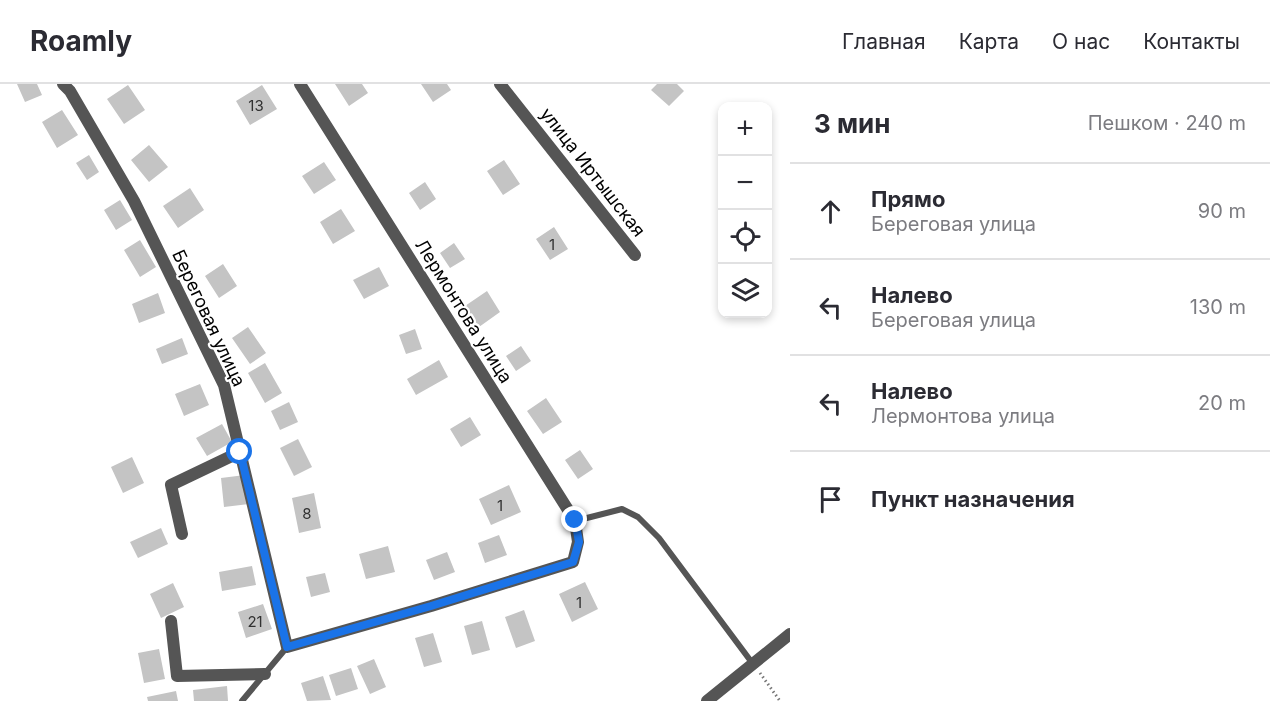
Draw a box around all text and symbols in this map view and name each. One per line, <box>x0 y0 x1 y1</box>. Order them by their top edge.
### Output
text: Roamly <box>30 24 132 58</box>
text: Главная <box>842 29 926 54</box>
text: Карта <box>959 29 1019 54</box>
text: О нас <box>1052 29 1110 54</box>
text: Контакты <box>1143 29 1240 54</box>
house number: 13 <box>248 96 264 115</box>
map controls <box>718 102 772 318</box>
button: + <box>718 102 772 156</box>
street label: улица Иртышская <box>536 103 650 241</box>
text: 3 мин <box>814 108 890 139</box>
text: Пешком · 240 m <box>1088 111 1246 135</box>
button: − <box>718 156 772 210</box>
text: Прямо <box>871 186 945 212</box>
icon: ahead <box>814 195 847 228</box>
text: 90 m <box>1198 199 1246 223</box>
button: locate <box>718 210 772 264</box>
text: Береговая улица <box>871 212 1036 236</box>
street label: Лермонтова улица <box>411 235 517 387</box>
house number: 1 <box>549 235 555 254</box>
street label: Береговая улица <box>168 246 250 390</box>
button: layers <box>718 264 772 318</box>
text: Налево <box>871 282 953 308</box>
icon: left <box>814 291 847 324</box>
text: 130 m <box>1190 295 1246 319</box>
text: Береговая улица <box>871 308 1036 332</box>
text: Налево <box>871 378 953 404</box>
icon: left <box>814 387 847 420</box>
text: 20 m <box>1198 391 1246 415</box>
text: Лермонтова улица <box>871 404 1055 428</box>
route start <box>226 438 252 464</box>
icon: arrive <box>814 483 847 516</box>
text: Пункт назначения <box>871 486 1075 512</box>
house number: 1 <box>497 496 503 515</box>
house number: 8 <box>302 504 312 523</box>
route end <box>561 506 587 532</box>
house number: 1 <box>576 593 582 612</box>
house number: 21 <box>247 612 263 631</box>

